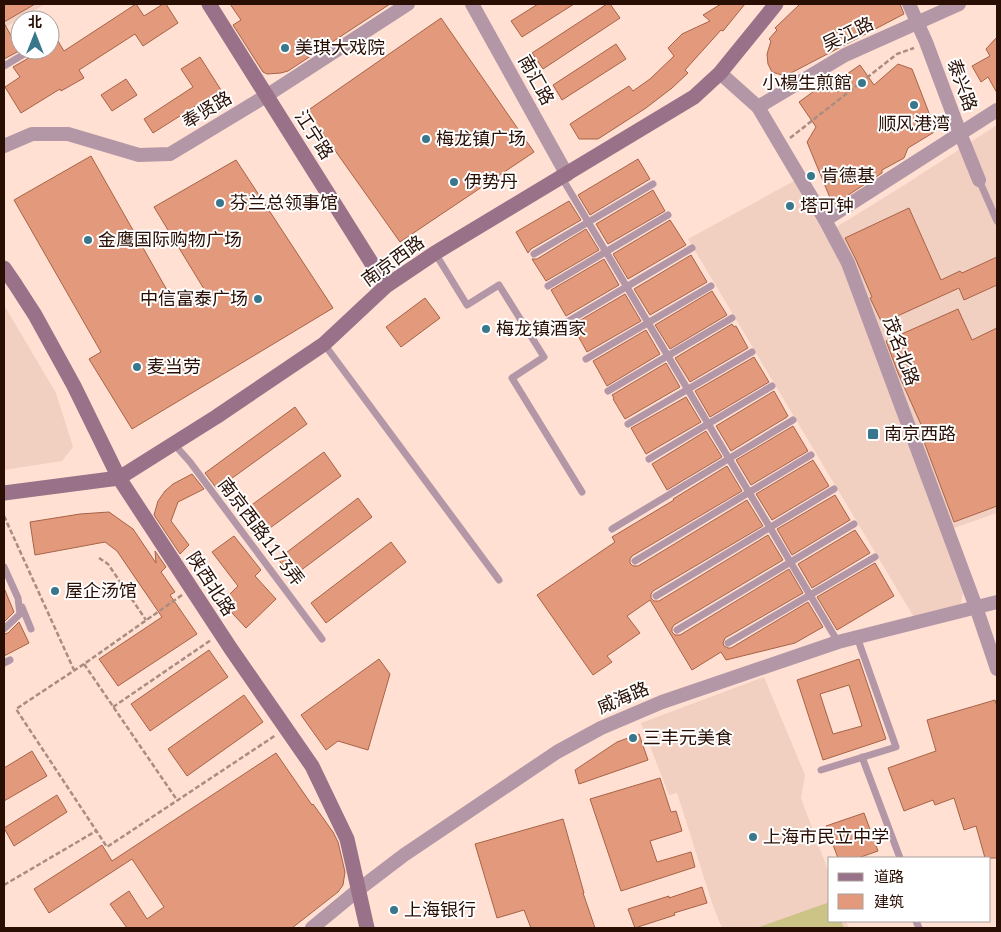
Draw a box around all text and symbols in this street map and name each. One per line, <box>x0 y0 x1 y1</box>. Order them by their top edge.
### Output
north arrow <box>10 10 60 60</box>
street label: 吴江路 <box>818 11 877 56</box>
text: 北 <box>28 13 42 31</box>
place label: 美琪大戏院 <box>295 36 385 59</box>
marker: 美琪大戏院 <box>279 42 291 54</box>
street label: 南汇路 <box>513 51 560 109</box>
street label: 泰兴路 <box>942 56 983 114</box>
place label: 小楊生煎館 <box>762 71 852 94</box>
marker: 小楊生煎館 <box>856 77 868 89</box>
street label: 奉贤路 <box>178 86 236 133</box>
marker: 顺风港湾 <box>908 99 920 111</box>
street label: 江宁路 <box>290 106 339 164</box>
place label: 顺风港湾 <box>878 112 950 135</box>
place label: 梅龙镇广场 <box>436 127 526 150</box>
marker: 梅龙镇广场 <box>420 133 432 145</box>
place label: 肯德基 <box>821 164 875 187</box>
place label: 伊势丹 <box>464 170 518 193</box>
marker: 肯德基 <box>805 170 817 182</box>
marker: 伊势丹 <box>448 176 460 188</box>
place label: 芬兰总领事馆 <box>230 191 338 214</box>
place label: 塔可钟 <box>800 194 854 217</box>
marker: 芬兰总领事馆 <box>214 197 226 209</box>
marker: 塔可钟 <box>784 200 796 212</box>
place label: 金鹰国际购物广场 <box>98 228 242 251</box>
street label: 南京西路 <box>357 230 429 291</box>
marker: 金鹰国际购物广场 <box>82 234 94 246</box>
place label: 中信富泰广场 <box>140 287 248 310</box>
marker: 中信富泰广场 <box>252 293 264 305</box>
street label: 茂名北路 <box>878 313 925 389</box>
place label: 梅龙镇酒家 <box>496 317 586 340</box>
marker: 梅龙镇酒家 <box>480 323 492 335</box>
place label: 麦当劳 <box>147 355 201 378</box>
marker: 麦当劳 <box>131 361 143 373</box>
place label: 南京西路 <box>884 422 956 445</box>
marker: 南京西路 <box>866 427 880 441</box>
street label: 南京西路1173弄 <box>213 473 309 590</box>
street label: 陕西北路 <box>182 547 241 620</box>
place label: 屋企汤馆 <box>65 579 137 602</box>
marker: 屋企汤馆 <box>49 585 61 597</box>
street label: 威海路 <box>593 676 652 719</box>
place label: 三丰元美食 <box>643 726 733 749</box>
marker: 三丰元美食 <box>627 732 639 744</box>
place label: 上海市民立中学 <box>763 825 889 848</box>
marker: 上海市民立中学 <box>747 831 759 843</box>
legend <box>828 857 991 922</box>
text: 道路 <box>874 867 904 886</box>
text: 建筑 <box>874 892 904 911</box>
place label: 上海银行 <box>404 898 476 921</box>
marker: 上海银行 <box>388 904 400 916</box>

